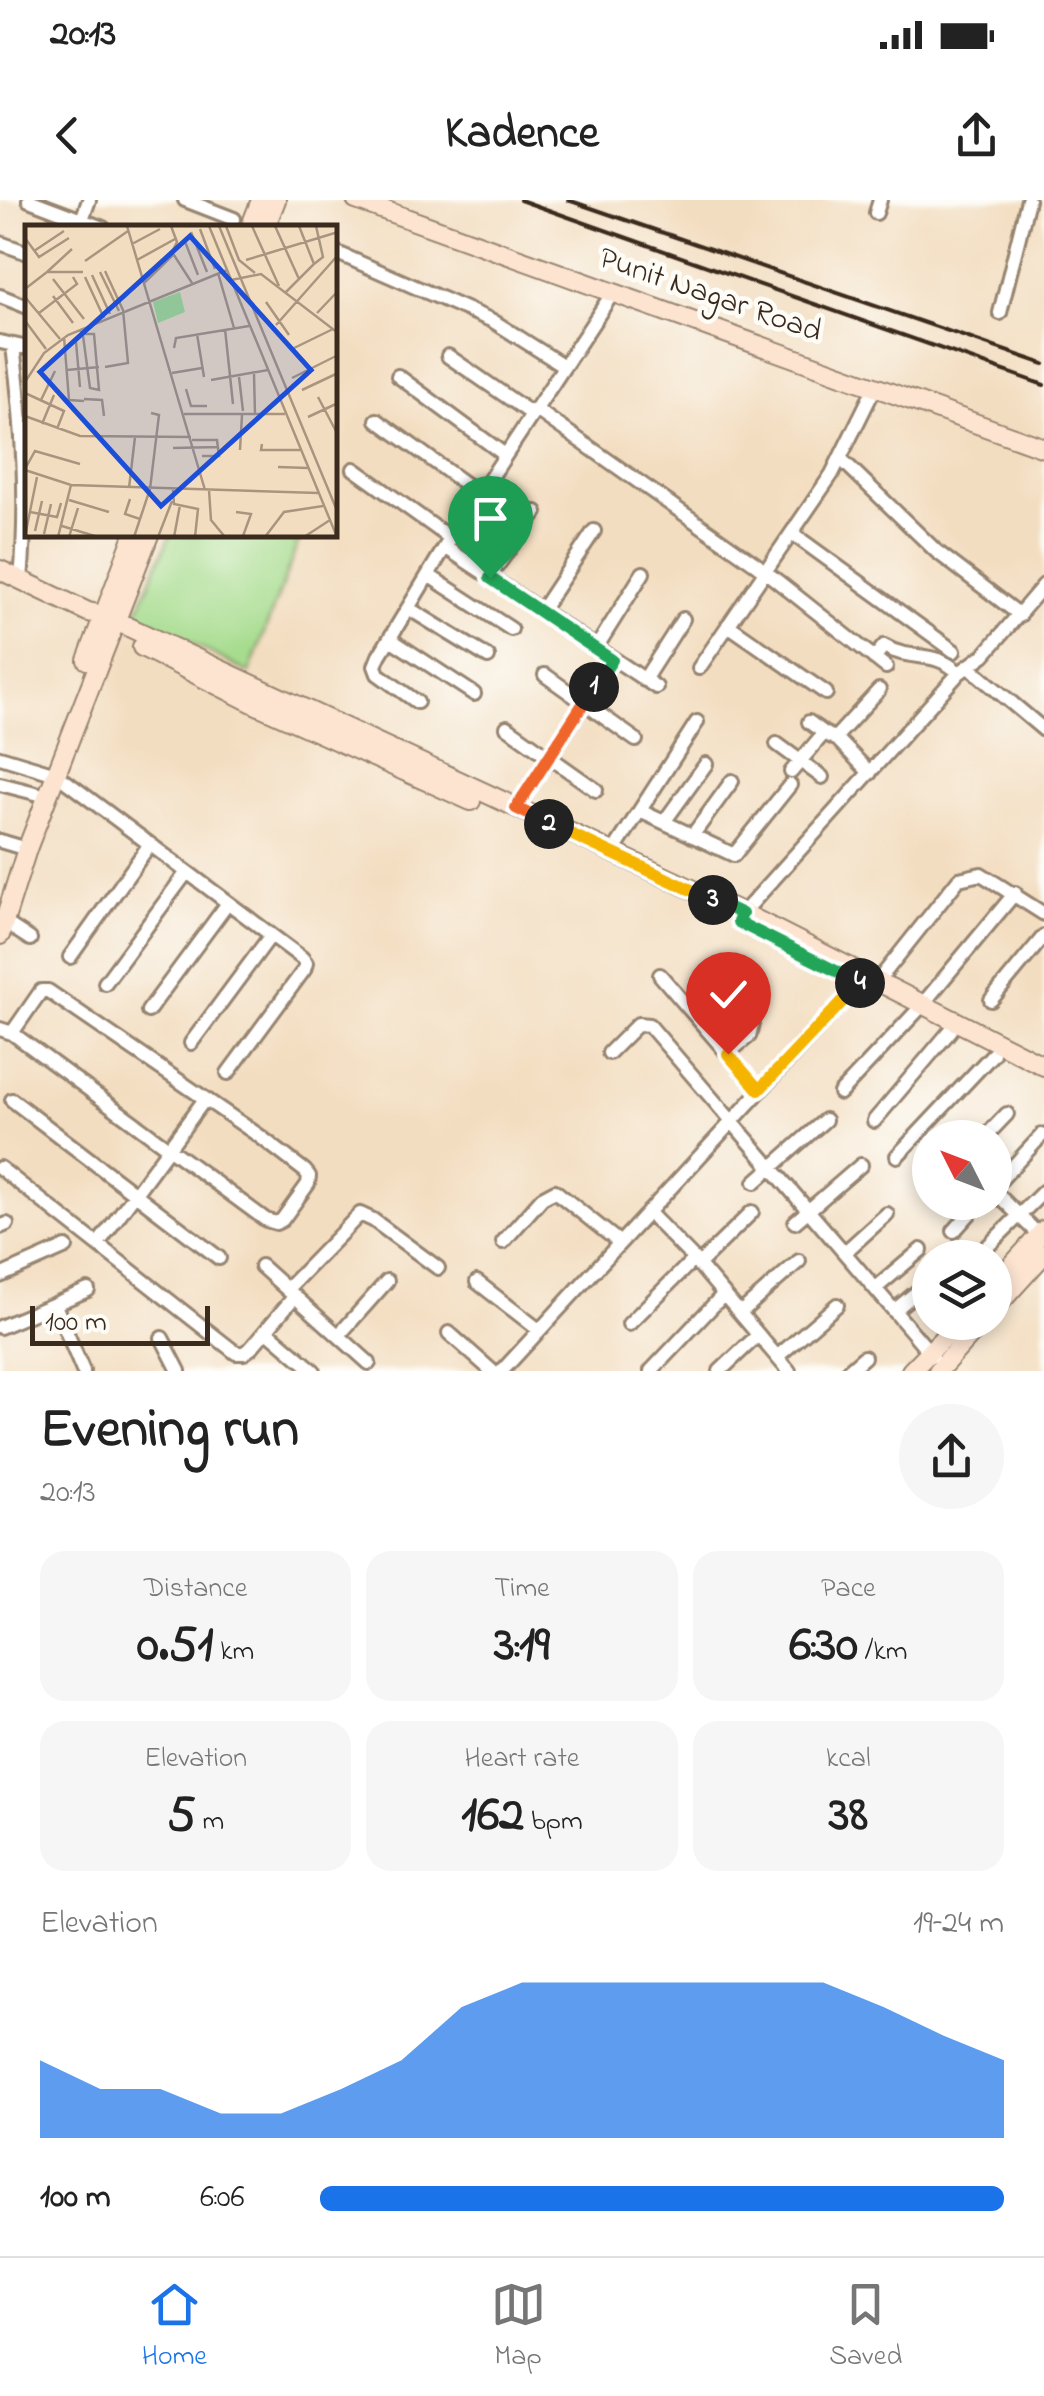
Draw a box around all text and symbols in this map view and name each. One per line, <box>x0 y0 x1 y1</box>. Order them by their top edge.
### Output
text: 20:13 <box>50 7 116 63</box>
text: Kadence <box>445 102 599 168</box>
icon: back <box>40 108 95 163</box>
icon: share <box>949 108 1004 163</box>
inset map <box>25 225 338 538</box>
street label: Punit Nagar Road <box>592 236 828 356</box>
pin <box>448 476 533 579</box>
icon: arrive <box>463 491 518 546</box>
pin: 1 <box>569 662 619 712</box>
text: 1 <box>590 666 598 707</box>
pin: 2 <box>524 799 574 849</box>
text: 2 <box>542 803 556 844</box>
pin: 3 <box>688 875 738 925</box>
text: 3 <box>707 879 719 920</box>
pin <box>686 952 771 1055</box>
pin: 4 <box>835 958 885 1008</box>
text: 4 <box>854 962 866 1003</box>
icon: check <box>701 967 756 1022</box>
north arrow <box>912 1120 1012 1220</box>
map controls <box>912 1120 1012 1340</box>
button: layers <box>912 1240 1012 1340</box>
scale bar <box>30 1301 210 1346</box>
text: 100 m <box>45 1303 107 1344</box>
text: Evening run <box>40 1392 299 1472</box>
button: share <box>899 1404 1004 1509</box>
text: 20:13 <box>40 1470 96 1517</box>
text: Distance <box>144 1569 247 1610</box>
text: Time <box>494 1569 550 1610</box>
text: Pace <box>821 1569 876 1610</box>
text: 0.51 <box>137 1610 213 1683</box>
text: 3:19 <box>494 1610 550 1683</box>
text: 6:30 <box>789 1610 858 1683</box>
text: km <box>213 1632 254 1673</box>
text: /km <box>858 1632 907 1673</box>
text: Elevation <box>144 1739 247 1780</box>
text: Heart rate <box>465 1739 579 1780</box>
text: kcal <box>826 1739 871 1780</box>
text: 5 <box>167 1780 196 1853</box>
text: 162 <box>461 1780 524 1853</box>
text: 38 <box>829 1780 868 1853</box>
text: m <box>196 1802 224 1843</box>
text: bpm <box>524 1802 583 1843</box>
text: Elevation <box>40 1901 158 1948</box>
text: 19–24 m <box>913 1901 1004 1948</box>
text: 100 m <box>40 2175 111 2222</box>
text: 6:06 <box>200 2175 245 2222</box>
tab: Home <box>142 2277 207 2378</box>
tab: Map <box>491 2277 546 2378</box>
tab: Saved <box>829 2277 902 2378</box>

